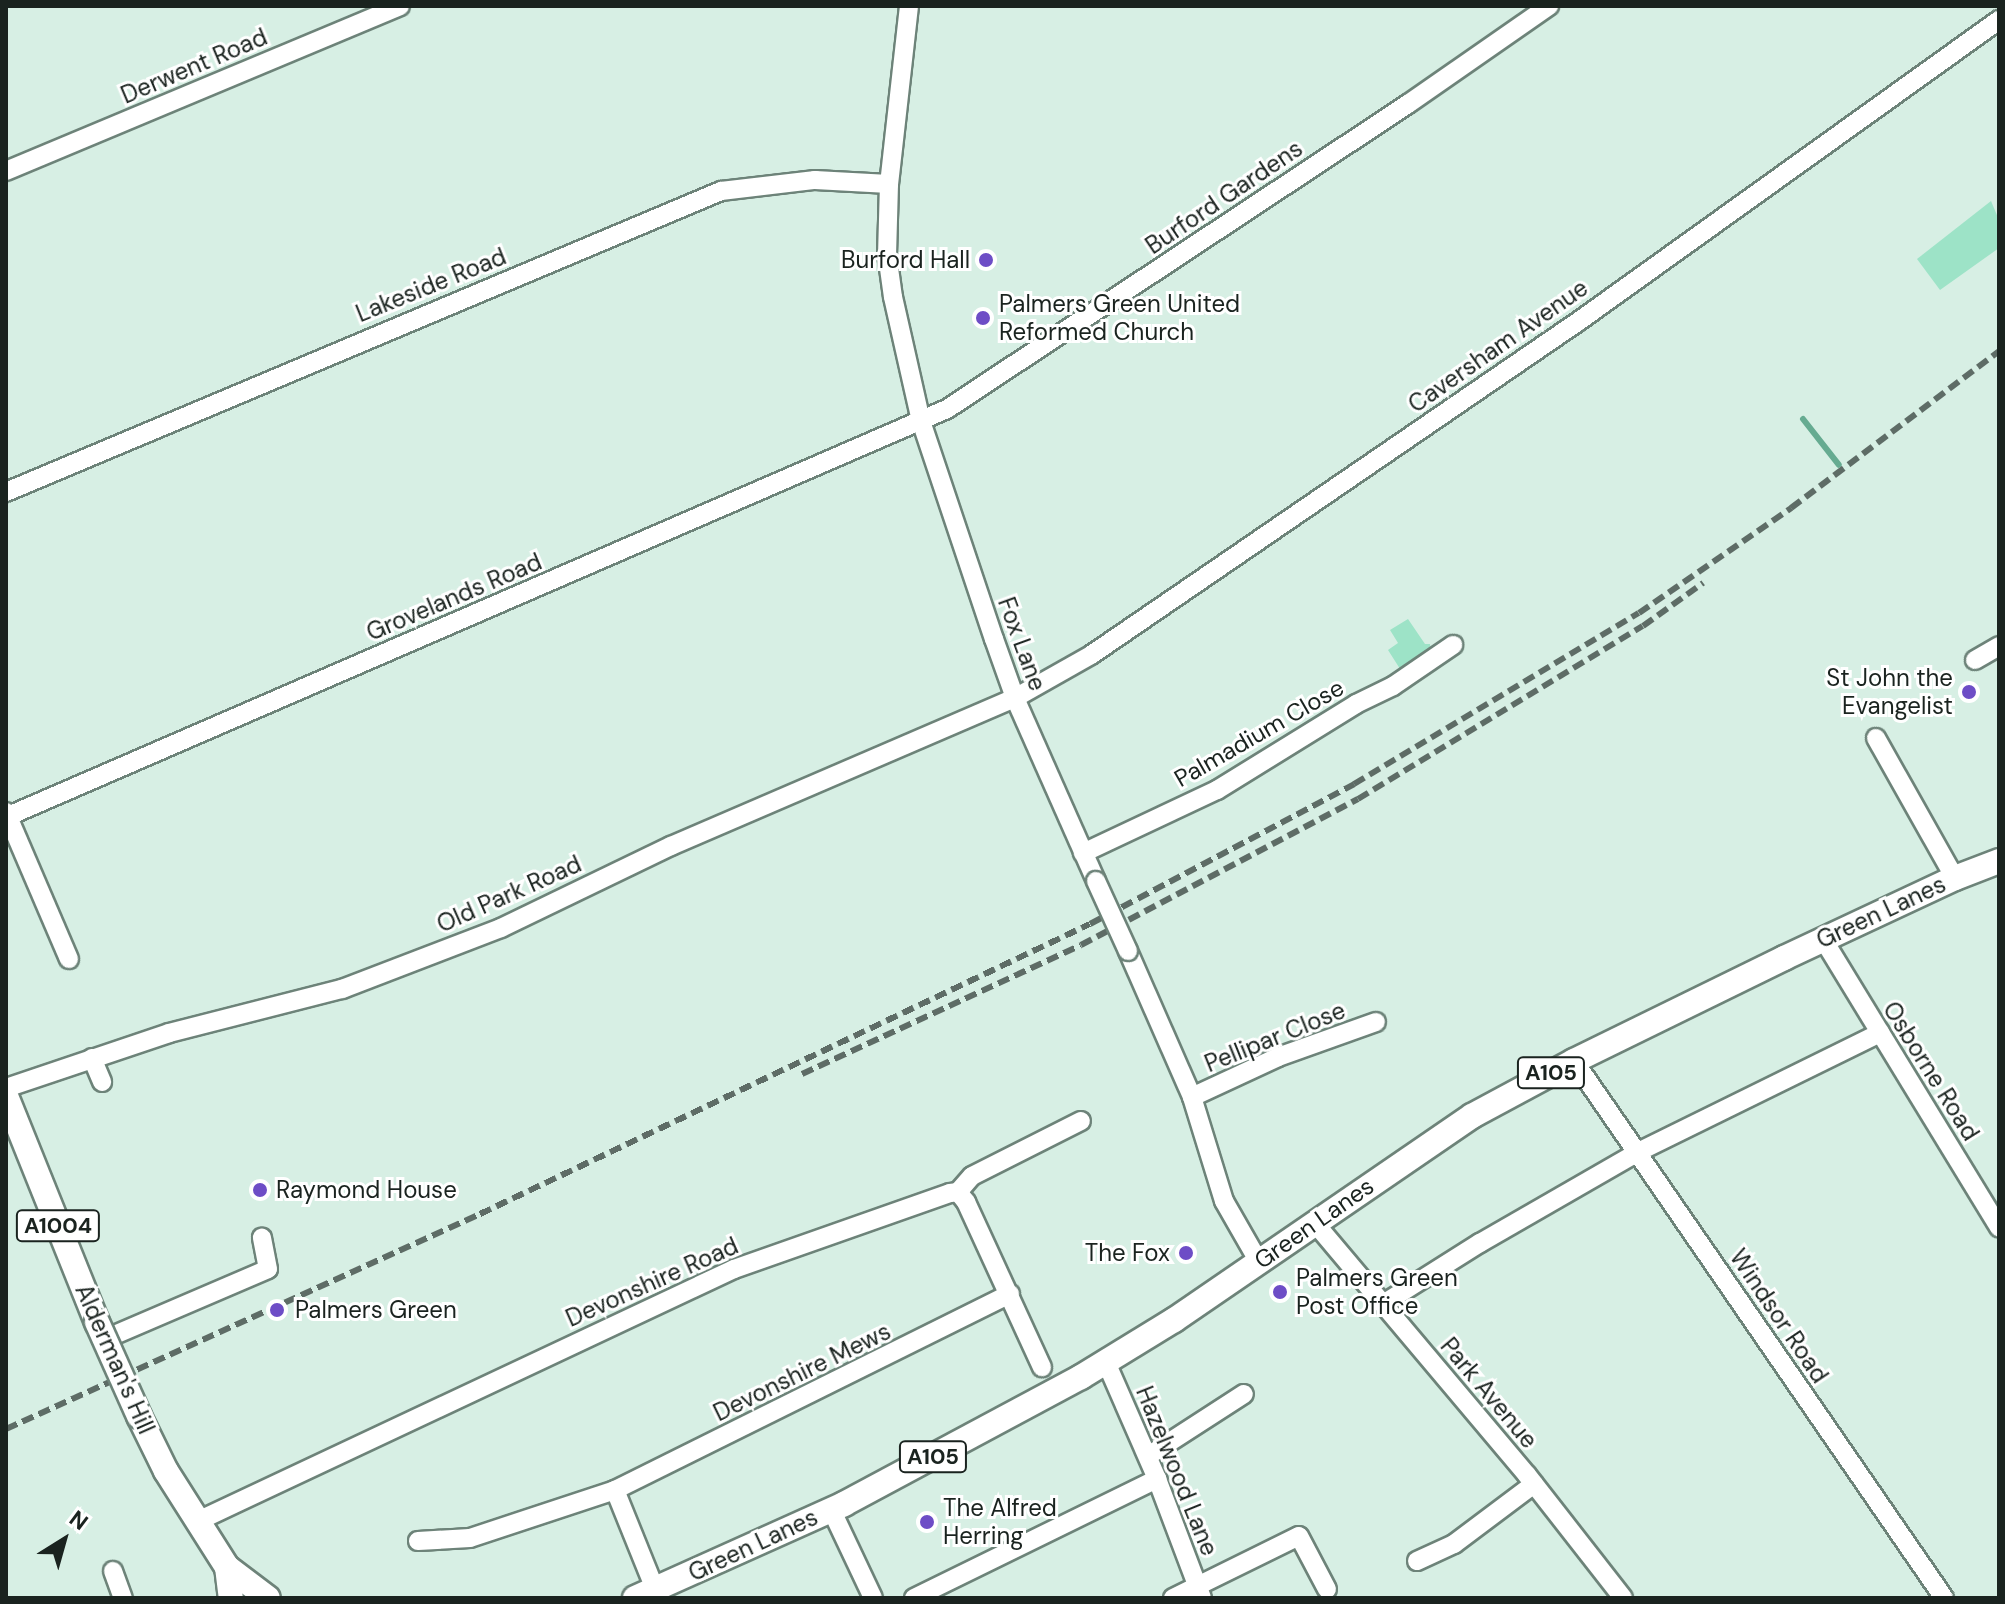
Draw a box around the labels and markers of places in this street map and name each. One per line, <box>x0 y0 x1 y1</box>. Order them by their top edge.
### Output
place label: Burford Hall <box>841 246 970 274</box>
marker: Burford Hall <box>977 251 995 269</box>
place label: Palmers Green United Reformed Church <box>999 290 1240 346</box>
marker: Palmers Green United Reformed Church <box>974 309 992 327</box>
place label: St John the Evangelist <box>1826 664 1953 720</box>
marker: St John the Evangelist <box>1960 683 1978 701</box>
place label: Raymond House <box>276 1176 457 1204</box>
marker: Raymond House <box>251 1181 269 1199</box>
place label: The Fox <box>1085 1239 1170 1267</box>
marker: The Fox <box>1177 1244 1195 1262</box>
place label: Palmers Green Post Office <box>1296 1264 1458 1320</box>
marker: Palmers Green Post Office <box>1271 1283 1289 1301</box>
place label: Palmers Green <box>295 1296 457 1324</box>
marker: Palmers Green <box>266 1299 288 1321</box>
place label: The Alfred Herring <box>943 1494 1057 1550</box>
marker: The Alfred Herring <box>918 1513 936 1531</box>

